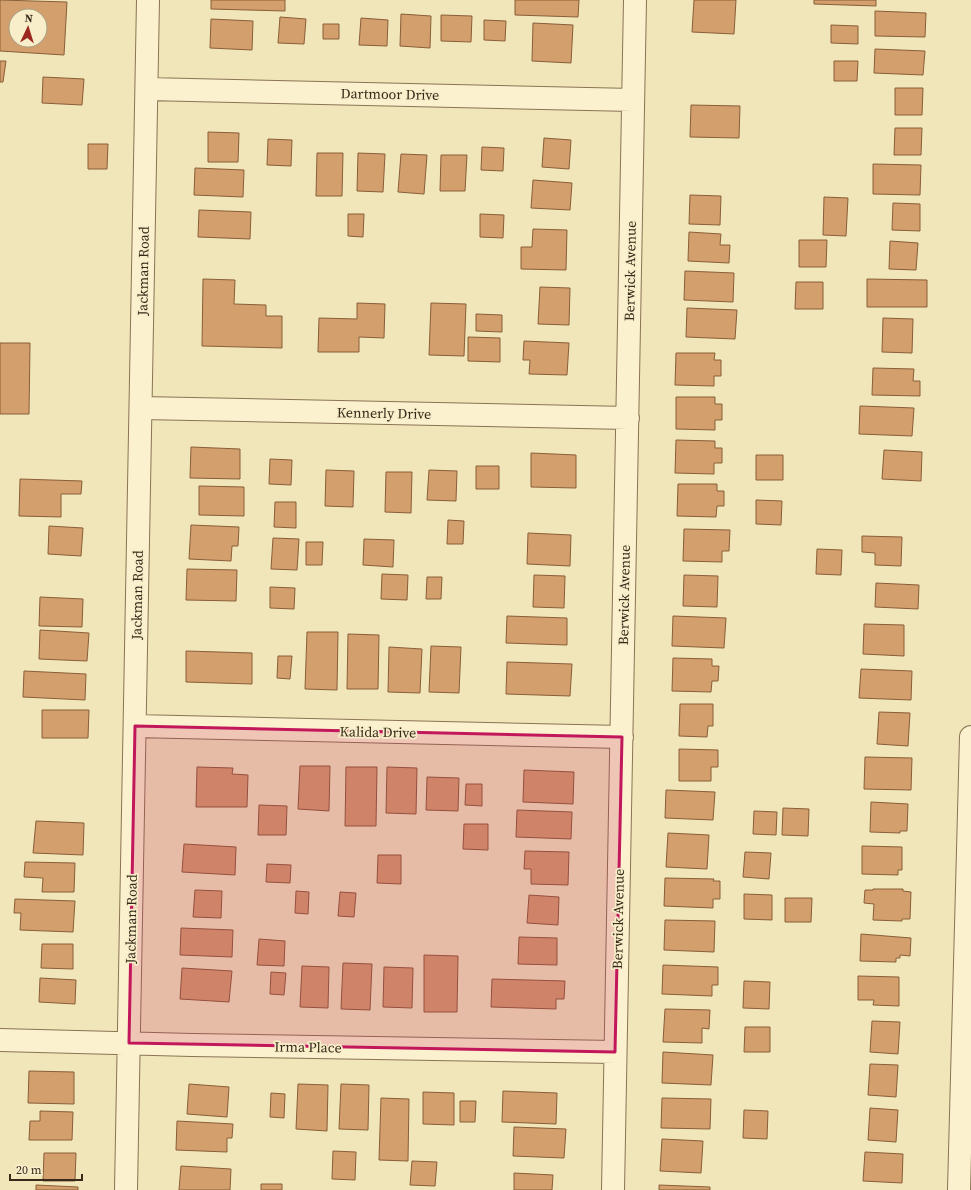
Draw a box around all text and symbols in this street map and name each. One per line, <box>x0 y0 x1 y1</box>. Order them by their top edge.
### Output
north arrow <box>8 8 48 48</box>
text: N <box>24 11 33 26</box>
street label: Dartmoor Drive <box>340 83 440 105</box>
street label: Berwick Avenue <box>619 221 641 321</box>
street label: Jackman Road <box>132 226 154 317</box>
street label: Kennerly Drive <box>337 402 431 424</box>
street label: Berwick Avenue <box>613 545 635 645</box>
street label: Jackman Road <box>126 550 148 641</box>
street label: Kalida Drive <box>340 721 416 743</box>
street label: Berwick Avenue <box>607 869 629 969</box>
street label: Jackman Road <box>120 874 142 965</box>
street label: Irma Place <box>274 1036 342 1058</box>
scale bar <box>10 1156 82 1182</box>
text: 20 m <box>16 1162 42 1178</box>

